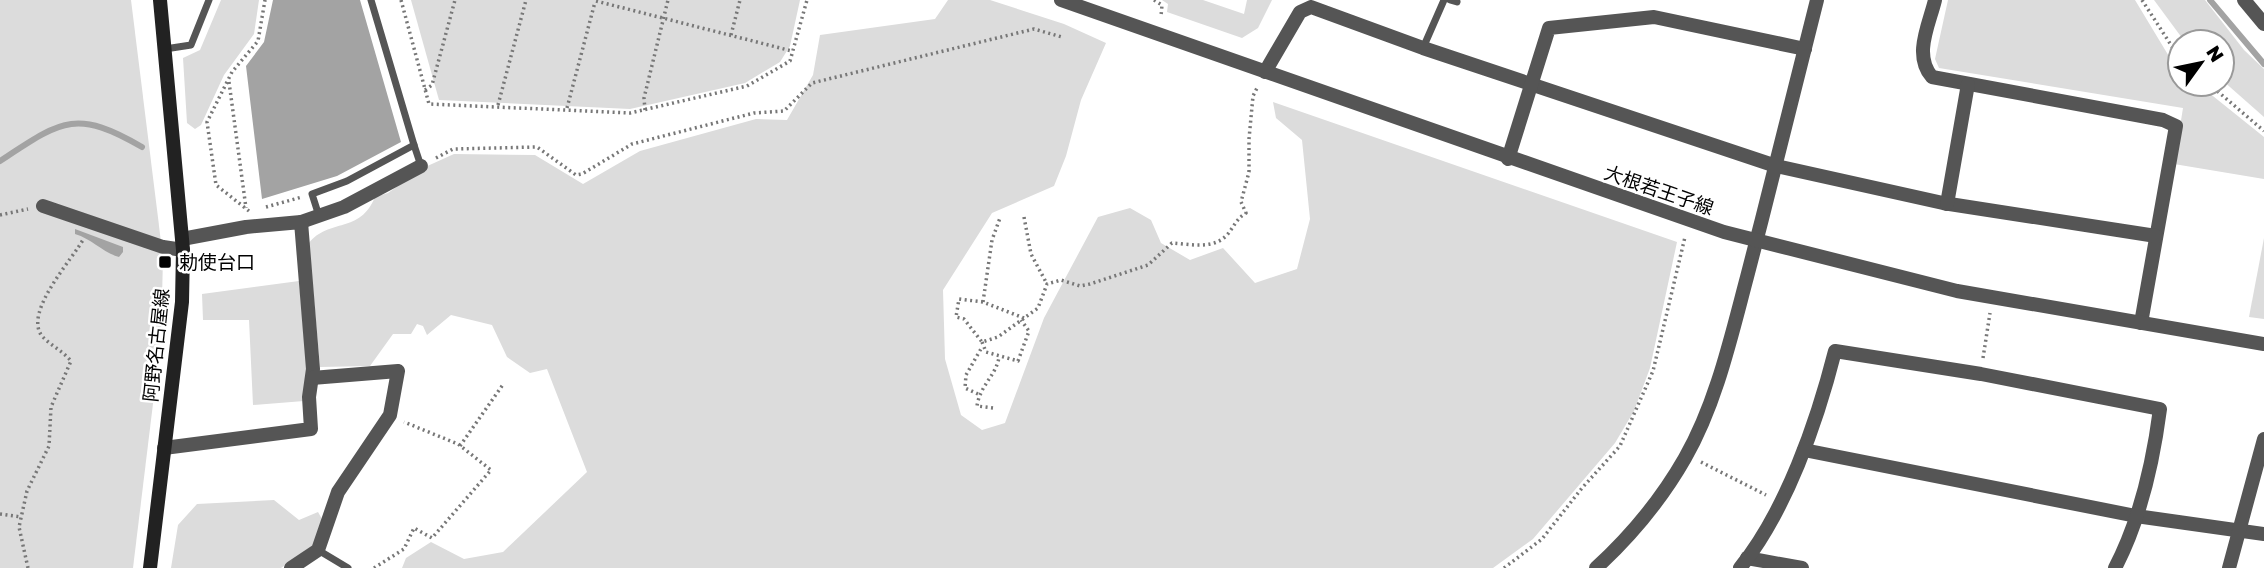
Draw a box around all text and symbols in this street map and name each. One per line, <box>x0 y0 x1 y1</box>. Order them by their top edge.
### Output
north arrow <box>2166 28 2236 98</box>
text: N <box>2202 41 2229 66</box>
street label: 大根若王子線 <box>1602 160 1717 219</box>
place label: 勅使台口 <box>179 250 255 273</box>
marker: 勅使台口 <box>157 254 173 270</box>
street label: 阿野名古屋線 <box>138 287 173 403</box>

